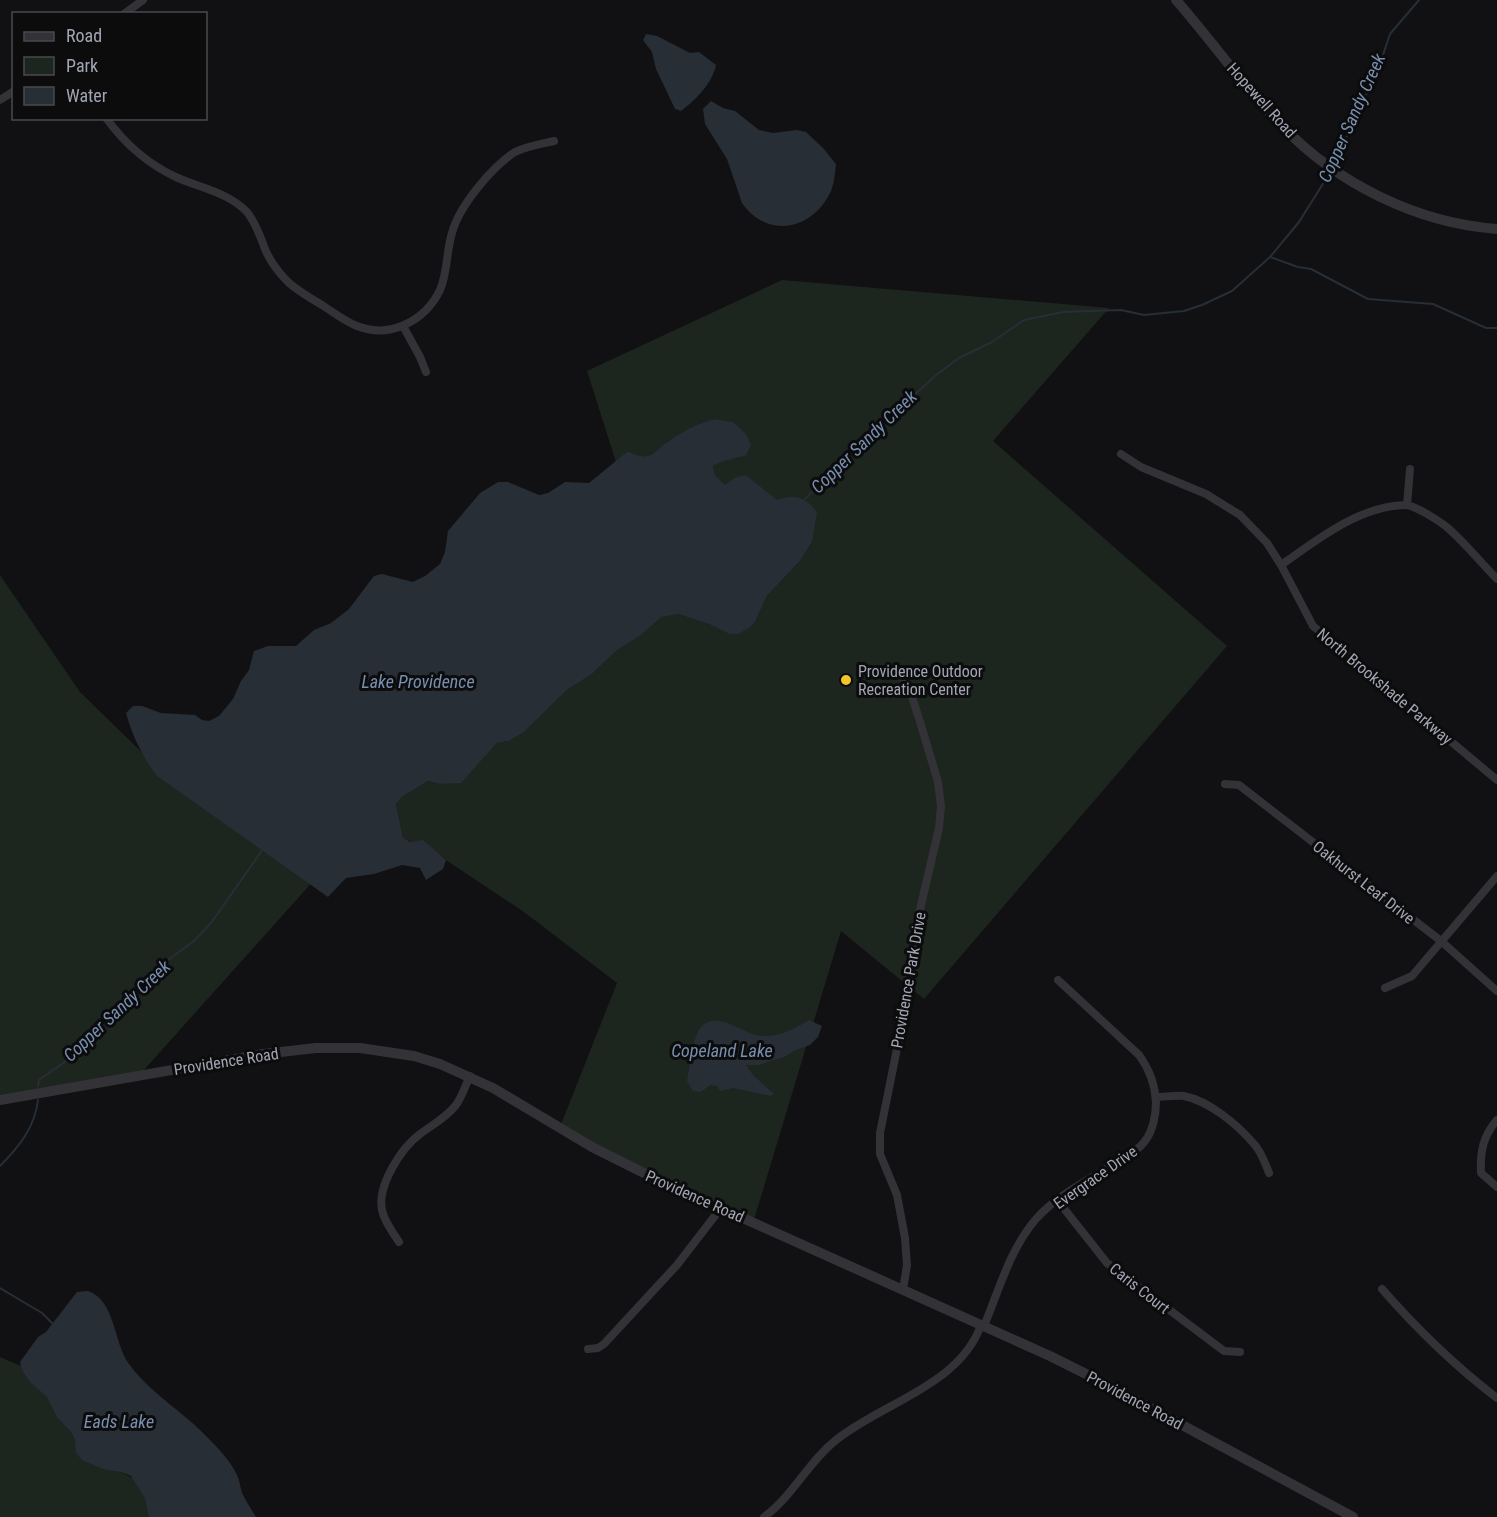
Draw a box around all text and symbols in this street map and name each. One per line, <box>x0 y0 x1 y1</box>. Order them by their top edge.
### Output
legend <box>12 12 207 120</box>
text: Road <box>66 25 102 46</box>
water label: Copper Sandy Creek <box>1314 49 1390 185</box>
text: Park <box>66 55 98 76</box>
street label: Hopewell Road <box>1223 59 1300 142</box>
text: Water <box>66 85 108 106</box>
water label: Copper Sandy Creek <box>806 385 922 497</box>
street label: North Brookshade Parkway <box>1313 624 1457 749</box>
place label: Providence Outdoor Recreation Center <box>858 662 983 699</box>
water label: Lake Providence <box>361 671 475 692</box>
marker: Providence Outdoor Recreation Center <box>839 673 853 687</box>
street label: Oakhurst Leaf Drive <box>1309 837 1418 928</box>
street label: Providence Park Drive <box>887 911 930 1050</box>
water label: Copper Sandy Creek <box>59 955 175 1066</box>
water label: Copeland Lake <box>671 1040 773 1061</box>
street label: Providence Road <box>172 1044 280 1079</box>
street label: Evergrace Drive <box>1050 1142 1141 1213</box>
street label: Providence Road <box>643 1166 747 1227</box>
street label: Caris Court <box>1106 1259 1174 1318</box>
street label: Providence Road <box>1084 1367 1186 1434</box>
water label: Eads Lake <box>84 1411 154 1432</box>

